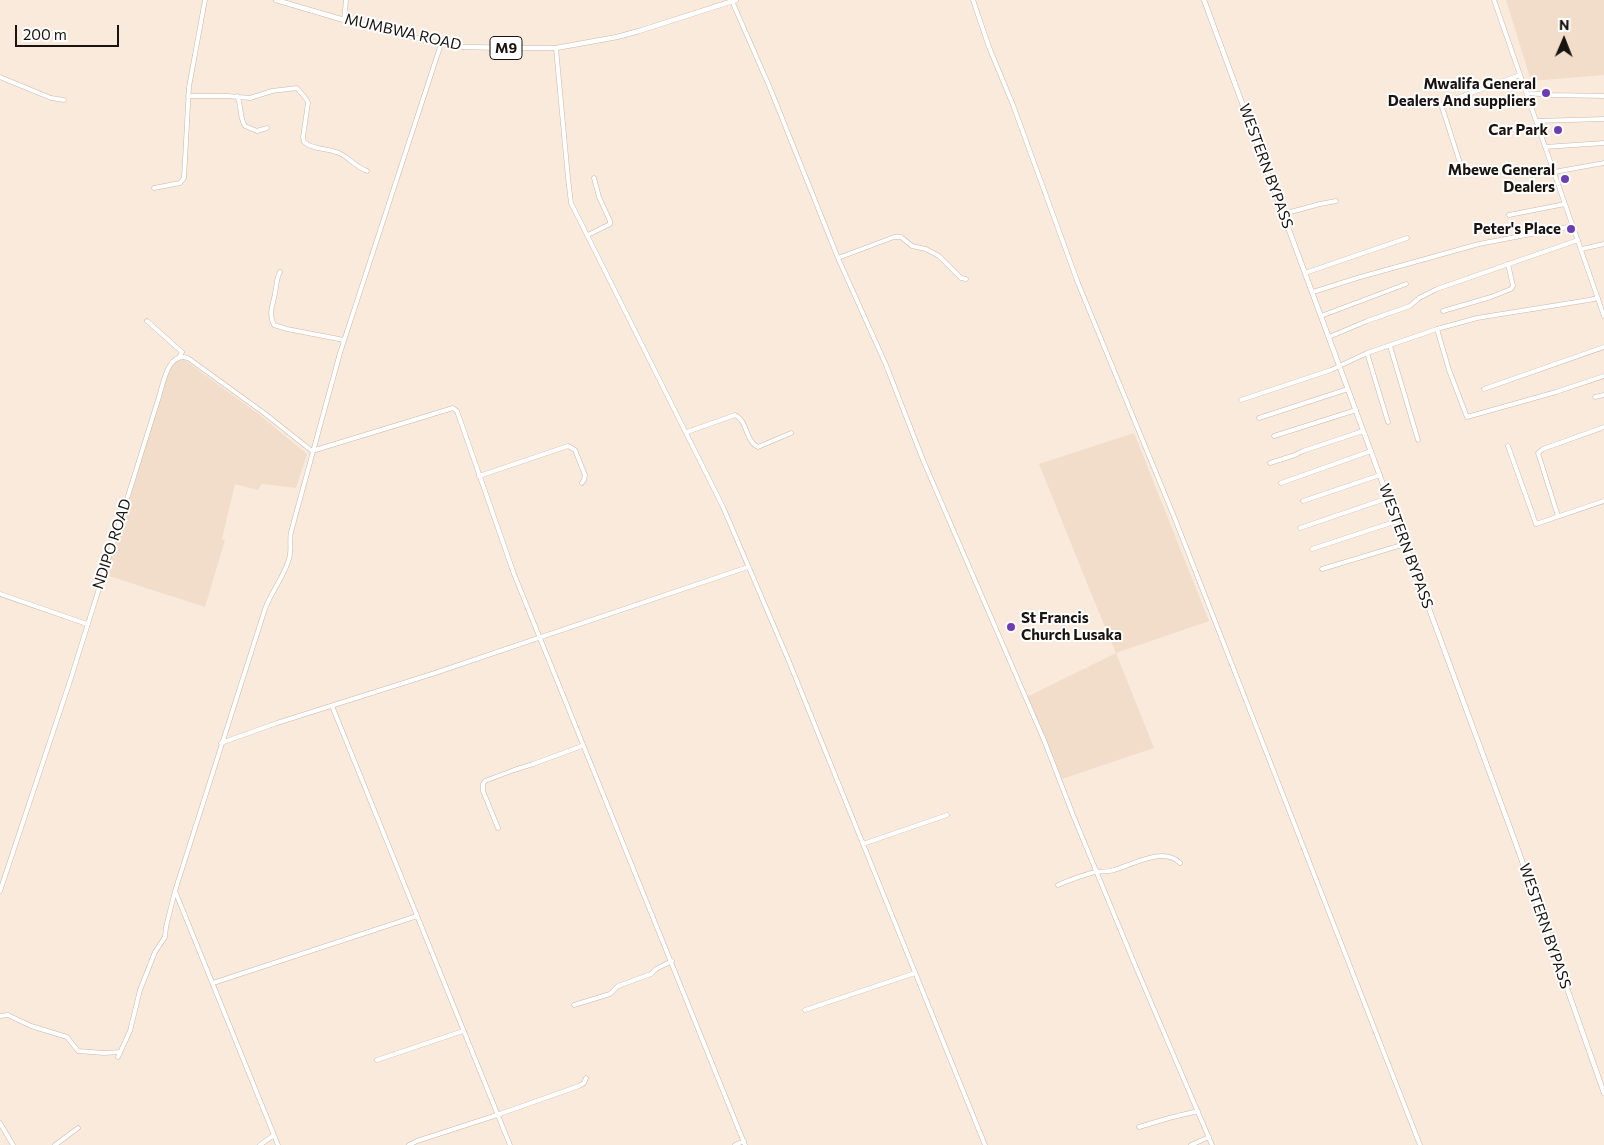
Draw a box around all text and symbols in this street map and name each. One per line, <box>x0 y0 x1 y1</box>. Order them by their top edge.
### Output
street label: MUMBWA ROAD <box>343 10 463 54</box>
scale bar <box>18 15 121 47</box>
north arrow <box>1539 15 1589 65</box>
text: N <box>1559 16 1570 33</box>
text: 200 m <box>23 25 67 43</box>
road number: M9 <box>490 36 522 59</box>
place label: Mwalifa General Dealers And suppliers <box>1388 75 1536 110</box>
marker: Mwalifa General Dealers And suppliers <box>1540 87 1552 99</box>
street label: WESTERN BYPASS <box>1235 101 1297 231</box>
place label: Car Park <box>1488 121 1548 139</box>
marker: Car Park <box>1552 124 1564 136</box>
place label: Mbewe General Dealers <box>1448 161 1555 196</box>
marker: Mbewe General Dealers <box>1559 173 1571 185</box>
place label: Peter's Place <box>1473 220 1561 238</box>
marker: Peter's Place <box>1565 223 1577 235</box>
street label: WESTERN BYPASS <box>1375 481 1437 611</box>
street label: NDIPO ROAD <box>89 496 135 592</box>
place label: St Francis Church Lusaka <box>1021 609 1122 644</box>
marker: St Francis Church Lusaka <box>1005 621 1017 633</box>
street label: WESTERN BYPASS <box>1515 861 1575 991</box>

